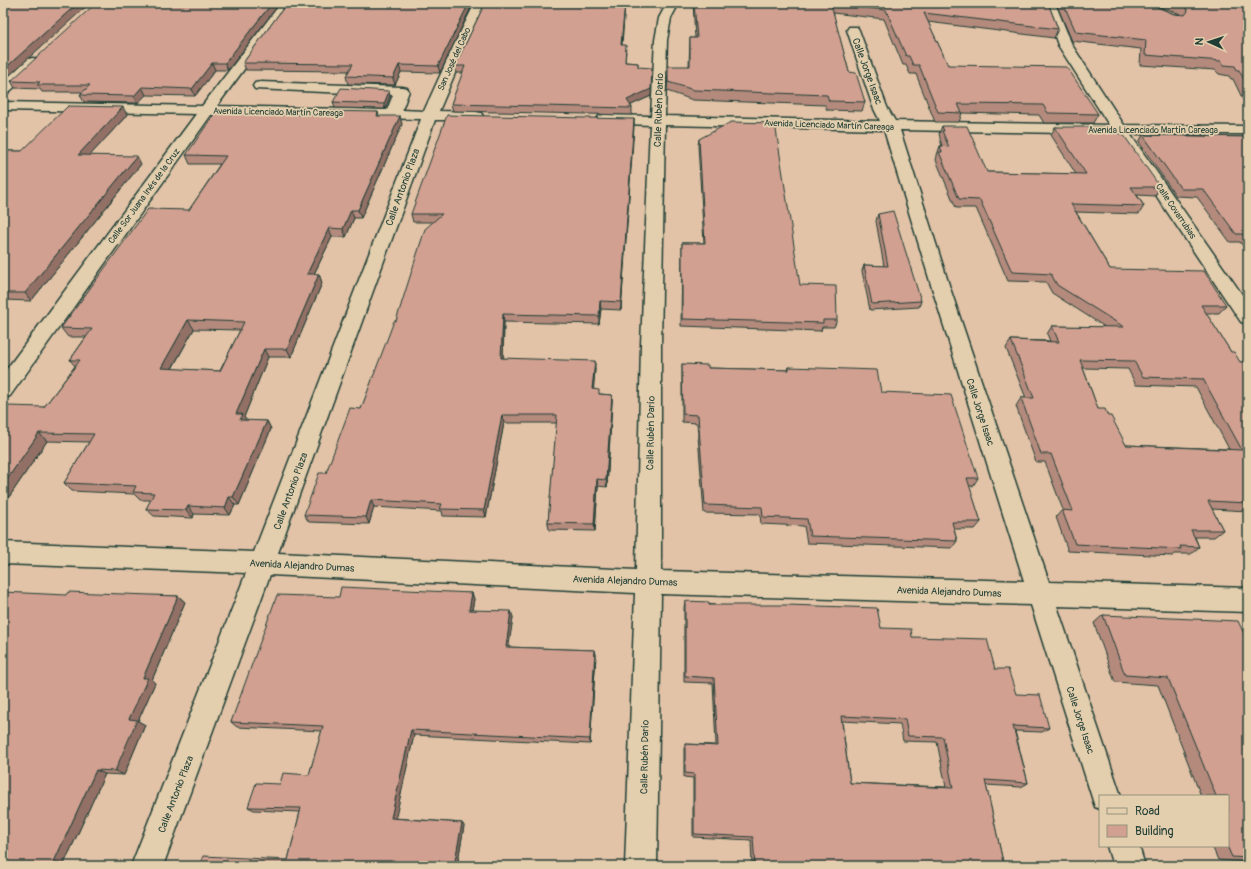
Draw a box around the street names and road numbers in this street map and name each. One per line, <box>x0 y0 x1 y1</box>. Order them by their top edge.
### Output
street label: San José del Cabo <box>436 26 473 93</box>
street label: Calle Jorge Isaac <box>849 36 885 106</box>
street label: Calle Rubén Darío <box>652 72 666 147</box>
street label: Avenida Licenciado Martín Careaga <box>213 106 343 119</box>
street label: Avenida Licenciado Martín Careaga <box>764 118 894 133</box>
street label: Avenida Licenciado Martín Careaga <box>1088 125 1218 136</box>
street label: Calle Sor Juana Inés de la Cruz <box>106 146 183 246</box>
street label: Calle Antonio Plaza <box>383 147 423 228</box>
street label: Calle Covarrubias <box>1153 182 1198 241</box>
street label: Calle Jorge Isaac <box>963 377 997 448</box>
street label: Calle Rubén Darío <box>644 395 658 470</box>
street label: Calle Antonio Plaza <box>271 451 311 532</box>
street label: Avenida Alejandro Dumas <box>249 557 355 575</box>
street label: Avenida Alejandro Dumas <box>572 573 678 589</box>
street label: Avenida Alejandro Dumas <box>896 584 1002 600</box>
street label: Calle Jorge Isaac <box>1063 685 1097 756</box>
street label: Calle Rubén Darío <box>638 719 652 794</box>
street label: Calle Antonio Plaza <box>156 754 196 835</box>

